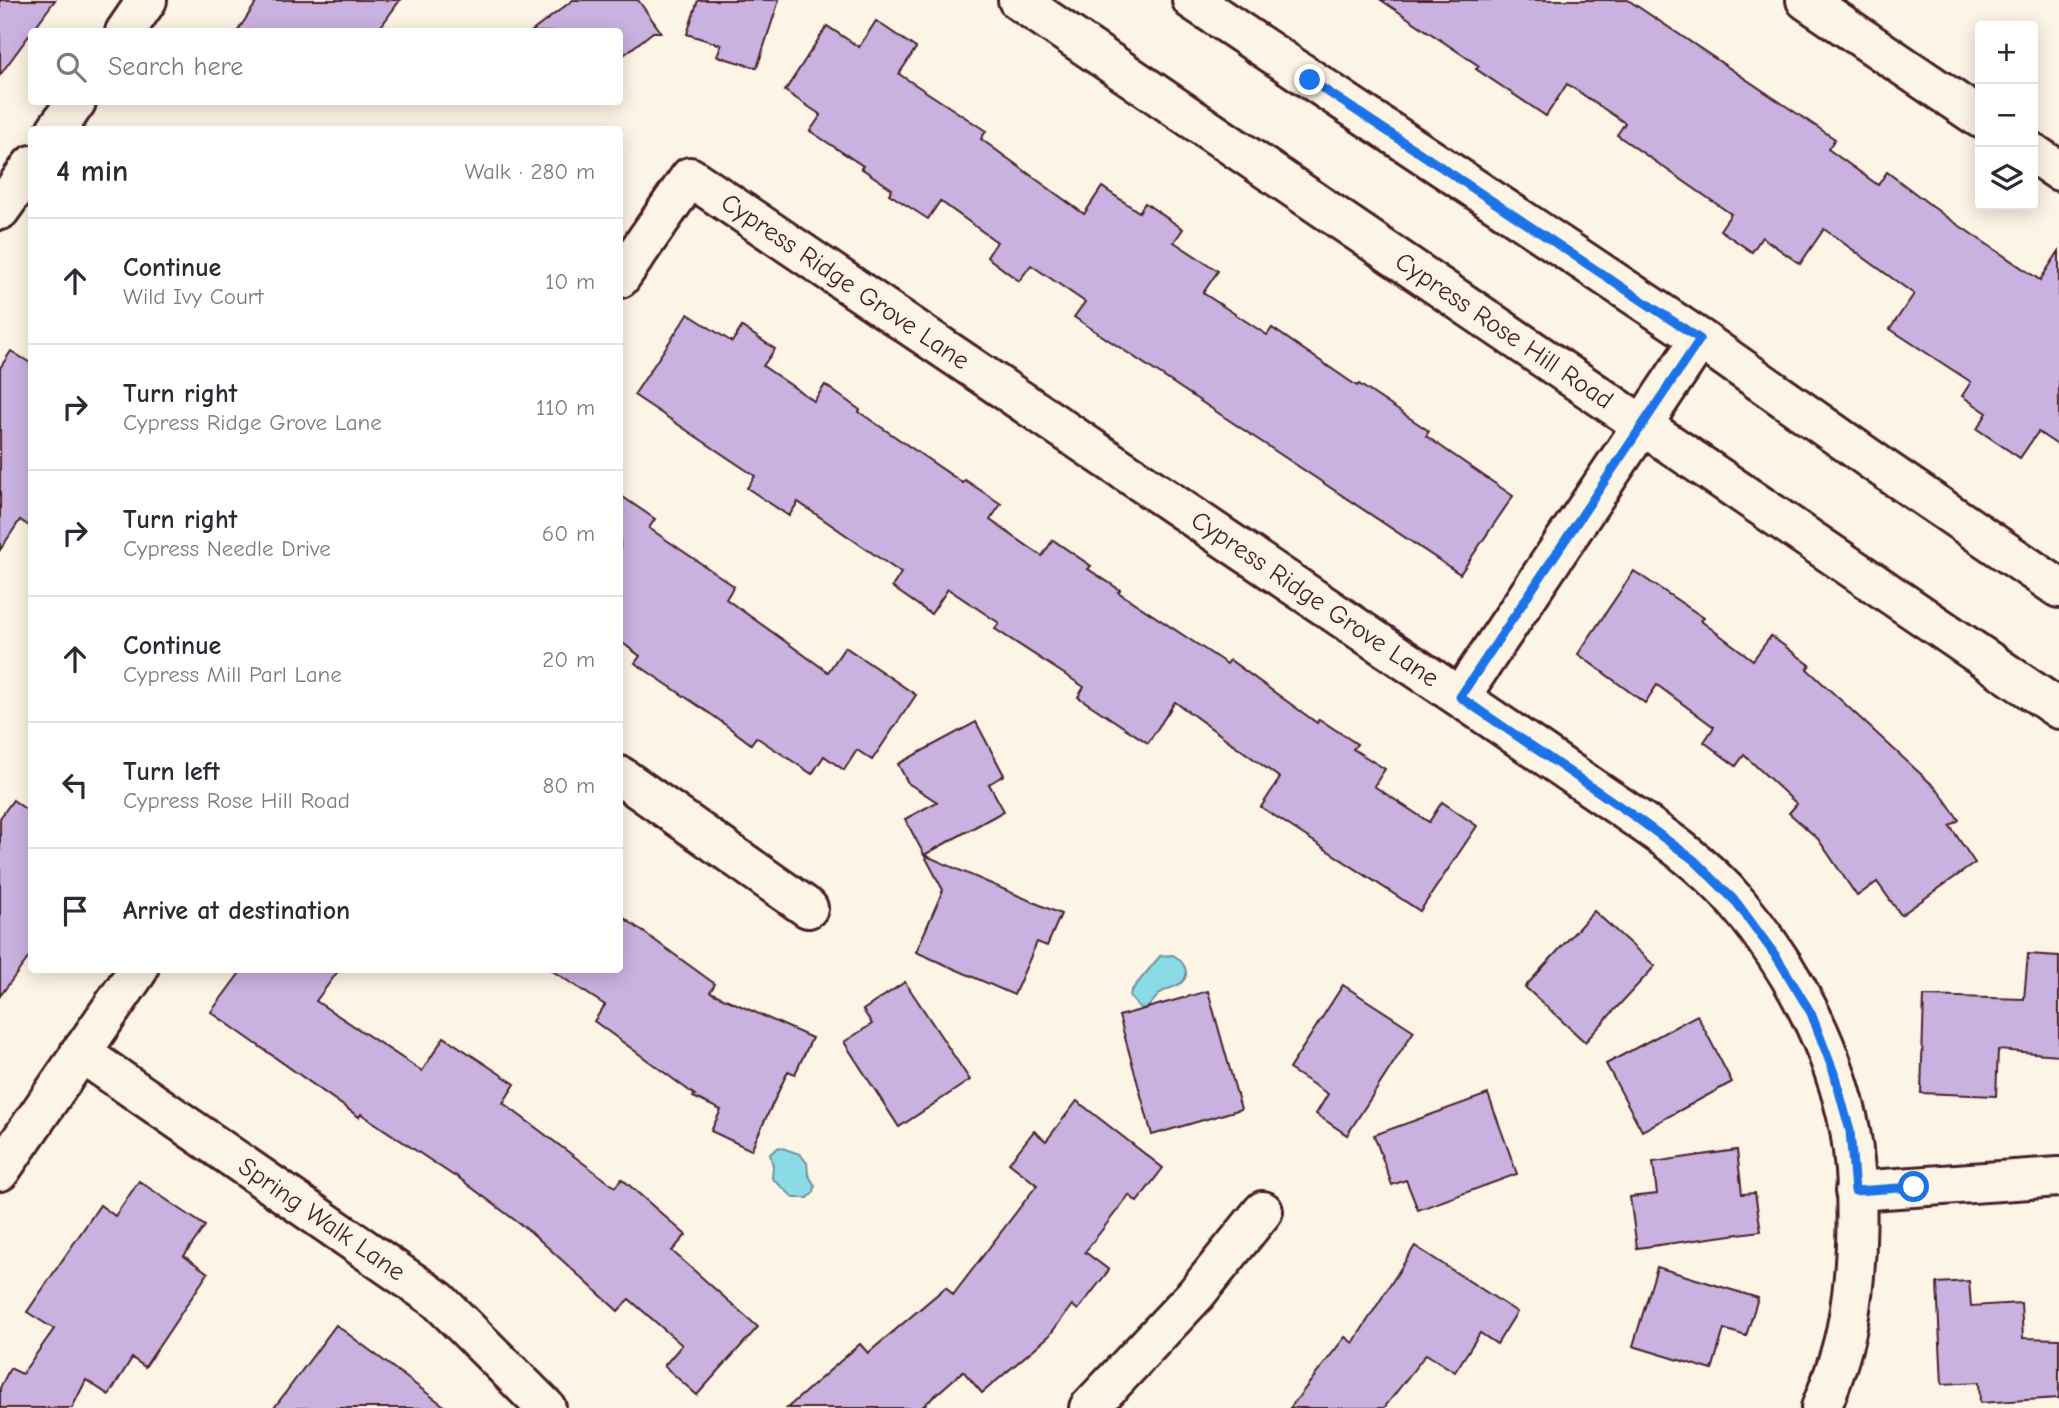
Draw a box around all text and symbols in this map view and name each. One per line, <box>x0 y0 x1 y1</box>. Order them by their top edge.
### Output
map controls <box>1975 21 2038 210</box>
button: + <box>1975 21 2038 84</box>
search box <box>28 28 623 105</box>
icon: search <box>52 48 90 86</box>
text: Search here <box>108 52 243 82</box>
route end <box>1294 64 1325 95</box>
button: − <box>1975 84 2038 147</box>
button: layers <box>1975 147 2038 210</box>
text: 4 min <box>56 154 128 189</box>
text: Walk · 280 m <box>465 158 595 185</box>
street label: Cypress Ridge Grove Lane <box>715 187 975 376</box>
street label: Cypress Rose Hill Road <box>1389 246 1619 416</box>
text: Continue <box>123 253 221 283</box>
icon: ahead <box>56 262 94 300</box>
text: 10 m <box>545 268 595 295</box>
text: Wild Ivy Court <box>123 283 263 310</box>
text: Turn right <box>123 379 237 409</box>
icon: right <box>56 388 94 426</box>
text: 110 m <box>536 394 595 421</box>
text: Cypress Ridge Grove Lane <box>123 409 382 436</box>
text: Turn right <box>123 505 237 535</box>
street label: Cypress Ridge Grove Lane <box>1185 505 1444 694</box>
icon: right <box>56 514 94 552</box>
text: 60 m <box>542 520 595 547</box>
text: Cypress Needle Drive <box>123 535 331 562</box>
text: Continue <box>123 631 221 661</box>
icon: ahead <box>56 640 94 678</box>
text: 20 m <box>542 646 595 673</box>
text: Cypress Mill Parl Lane <box>123 661 342 688</box>
text: Turn left <box>123 757 220 787</box>
icon: left <box>56 766 94 804</box>
text: 80 m <box>542 772 595 799</box>
text: Cypress Rose Hill Road <box>123 787 350 814</box>
icon: arrive <box>56 892 94 930</box>
text: Arrive at destination <box>123 896 350 926</box>
street label: Spring Walk Lane <box>233 1151 411 1288</box>
route start <box>1898 1171 1929 1202</box>

